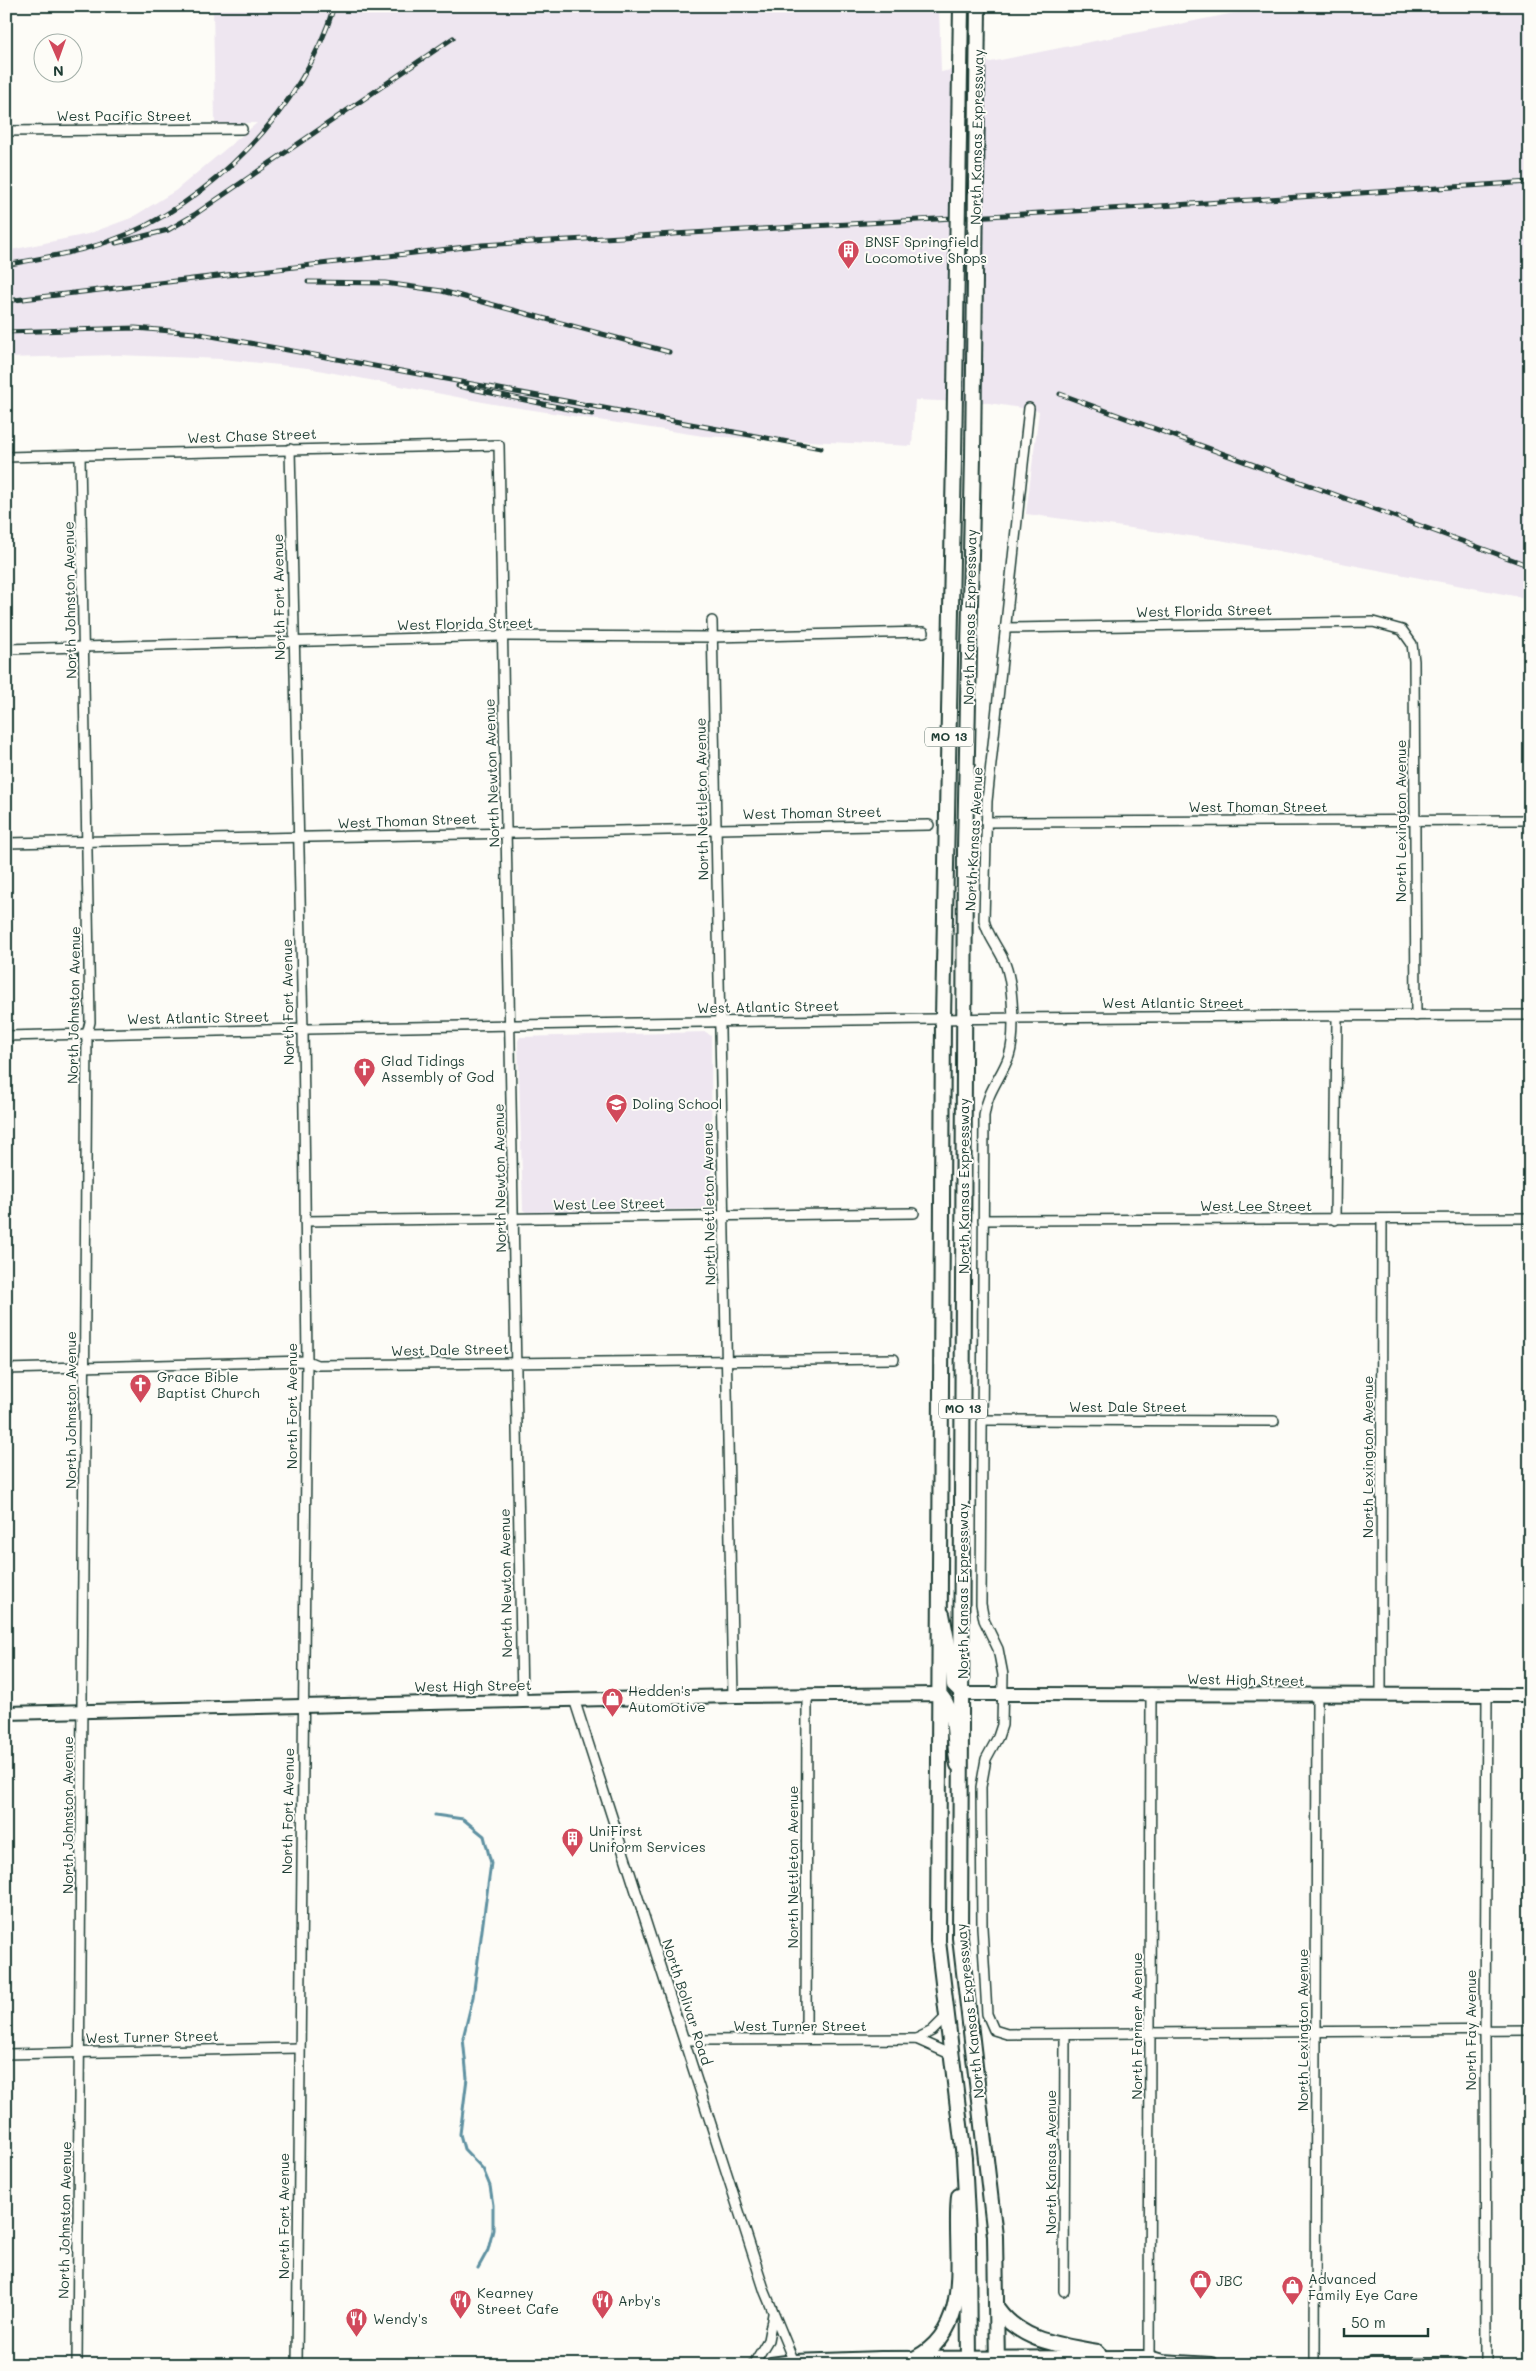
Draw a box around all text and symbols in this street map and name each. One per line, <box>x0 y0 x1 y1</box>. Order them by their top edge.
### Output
north arrow <box>32 32 82 82</box>
street label: North Kansas Expressway <box>965 49 988 225</box>
text: N <box>53 62 64 81</box>
street label: West Pacific Street <box>56 106 192 125</box>
place label: BNSF Springfield Locomotive Shops <box>865 232 987 267</box>
building icon: BNSF Springfield Locomotive Shops <box>837 238 861 269</box>
street label: West Chase Street <box>187 424 317 447</box>
street label: North Johnston Avenue <box>59 521 80 679</box>
street label: North Kansas Expressway <box>958 529 981 705</box>
street label: North Fort Avenue <box>268 534 289 660</box>
street label: West Florida Street <box>1136 600 1272 621</box>
street label: West Florida Street <box>397 613 533 634</box>
street label: North Newton Avenue <box>479 698 504 848</box>
street label: North Nettleton Avenue <box>691 717 712 881</box>
road number: MO 13 <box>925 728 973 746</box>
street label: North Lexington Avenue <box>1391 740 1410 902</box>
street label: North Kansas Avenue <box>960 766 987 912</box>
street label: West Thoman Street <box>1188 797 1328 816</box>
street label: West Thoman Street <box>742 802 882 823</box>
street label: West Thoman Street <box>337 809 477 832</box>
street label: North Johnston Avenue <box>63 926 84 1084</box>
street label: North Fort Avenue <box>277 939 298 1065</box>
street label: West Atlantic Street <box>1102 993 1244 1012</box>
street label: West Atlantic Street <box>697 996 839 1017</box>
street label: West Atlantic Street <box>127 1007 269 1028</box>
place label: Glad Tidings Assembly of God <box>381 1051 494 1086</box>
church icon: Glad Tidings Assembly of God <box>353 1057 377 1088</box>
school or university icon: Doling School <box>604 1092 628 1123</box>
place label: Doling School <box>632 1094 722 1113</box>
street label: North Kansas Expressway <box>954 1098 973 1274</box>
street label: North Newton Avenue <box>489 1103 510 1253</box>
street label: North Nettleton Avenue <box>698 1122 719 1286</box>
street label: West Lee Street <box>553 1193 665 1214</box>
street label: West Lee Street <box>1200 1196 1312 1215</box>
street label: North Johnston Avenue <box>61 1331 80 1489</box>
street label: West Dale Street <box>391 1339 509 1360</box>
street label: North Fort Avenue <box>282 1343 301 1469</box>
place label: Grace Bible Baptist Church <box>157 1367 260 1402</box>
church icon: Grace Bible Baptist Church <box>129 1373 153 1404</box>
street label: North Lexington Avenue <box>1358 1376 1377 1538</box>
street label: West Dale Street <box>1069 1397 1187 1416</box>
road number: MO 13 <box>939 1400 987 1418</box>
street label: North Kansas Expressway <box>953 1503 972 1679</box>
street label: North Newton Avenue <box>495 1508 516 1658</box>
street label: West High Street <box>1187 1669 1305 1690</box>
street label: West High Street <box>414 1675 532 1696</box>
place label: Hedden's Automotive <box>628 1681 706 1716</box>
shop icon: Hedden's Automotive <box>600 1687 624 1718</box>
street label: North Johnston Avenue <box>58 1736 77 1894</box>
street label: North Fort Avenue <box>277 1748 298 1874</box>
street label: North Nettleton Avenue <box>783 1786 802 1948</box>
place label: UniFirst Uniform Services <box>589 1821 706 1856</box>
building icon: UniFirst Uniform Services <box>561 1827 585 1858</box>
street label: North Kansas Expressway <box>951 1923 988 2100</box>
street label: North Bolivar Road <box>658 1936 717 2067</box>
street label: North Lexington Avenue <box>1293 1949 1312 2111</box>
street label: North Farmer Avenue <box>1127 1952 1146 2100</box>
street label: North Fay Avenue <box>1461 1970 1480 2090</box>
street label: West Turner Street <box>733 2016 867 2035</box>
street label: West Turner Street <box>85 2026 219 2047</box>
street label: North Kansas Avenue <box>1041 2090 1060 2234</box>
street label: North Johnston Avenue <box>54 2141 75 2299</box>
street label: North Fort Avenue <box>274 2153 293 2279</box>
shop icon: JBC <box>1188 2269 1212 2300</box>
place label: Advanced Family Eye Care <box>1308 2269 1418 2304</box>
place label: JBC <box>1216 2271 1242 2290</box>
shop icon: Advanced Family Eye Care <box>1280 2275 1304 2306</box>
place label: Kearney Street Cafe <box>477 2283 559 2318</box>
restaurant icon: Kearney Street Cafe <box>449 2289 473 2320</box>
restaurant icon: Arby's <box>590 2289 614 2320</box>
place label: Arby's <box>618 2291 661 2310</box>
scale bar <box>1344 2306 1427 2338</box>
restaurant icon: Wendy's <box>345 2307 369 2338</box>
place label: Wendy's <box>373 2309 428 2328</box>
text: 50 m <box>1351 2312 1386 2332</box>

